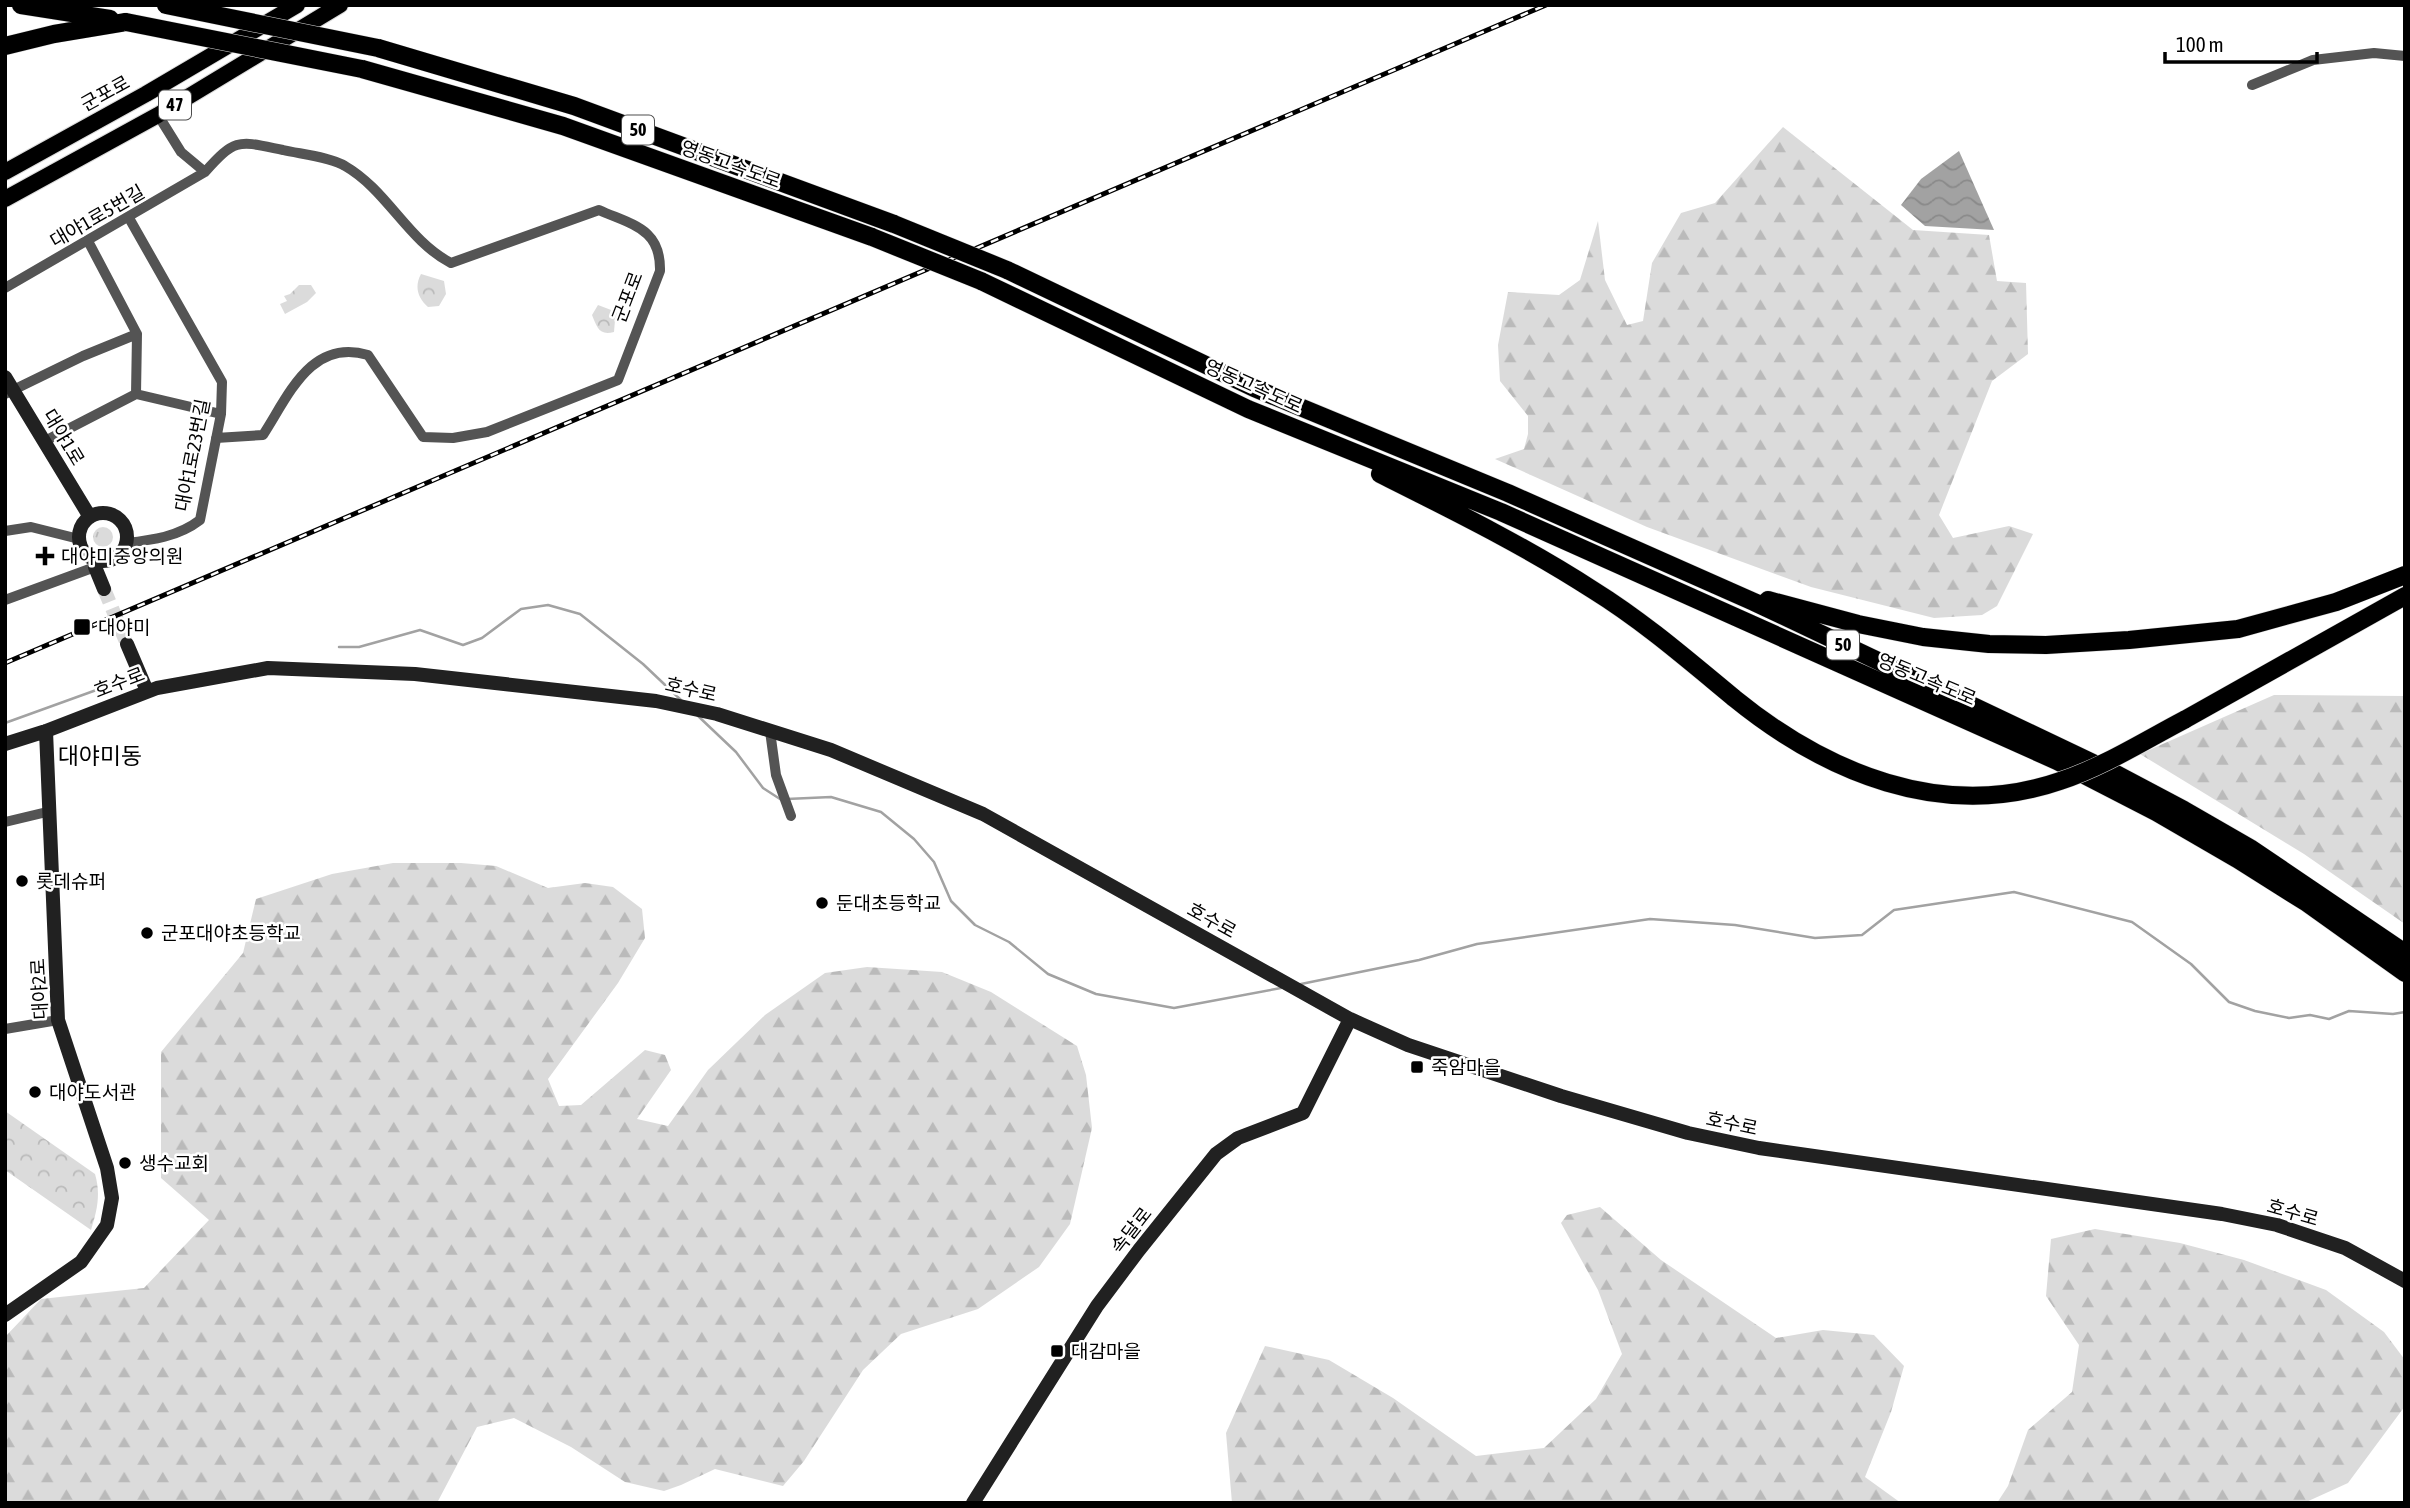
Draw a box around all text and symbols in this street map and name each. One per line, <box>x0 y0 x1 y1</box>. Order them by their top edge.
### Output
scale bar <box>2165 21 2317 65</box>
text: 100 m <box>2176 32 2224 56</box>
street label: 군포로 <box>77 71 133 115</box>
road number: 47 <box>159 90 191 120</box>
road number: 50 <box>622 116 654 145</box>
street label: 영동고속도로 <box>678 136 784 192</box>
street label: 대야1로5번길 <box>46 180 148 252</box>
street label: 군포로 <box>607 269 647 325</box>
street label: 영동고속도로 <box>1202 355 1306 417</box>
street label: 대야1로23번길 <box>170 397 214 513</box>
street label: 대야1로 <box>39 405 89 469</box>
place label: 대야미중앙의원 <box>61 545 183 567</box>
marker: 대야미중앙의원 <box>35 546 55 566</box>
place label: 대야미 <box>98 616 150 638</box>
marker: 대야미 <box>72 617 92 637</box>
road number: 50 <box>1827 630 1859 660</box>
street label: 영동고속도로 <box>1874 648 1980 710</box>
street label: 호수로 <box>91 662 147 702</box>
street label: 호수로 <box>663 672 719 706</box>
district label: 대야미동 <box>58 743 142 769</box>
place label: 롯데슈퍼 <box>36 870 106 892</box>
marker: 롯데슈퍼 <box>14 873 30 889</box>
place label: 둔대초등학교 <box>836 892 941 914</box>
marker: 둔대초등학교 <box>814 895 830 911</box>
street label: 호수로 <box>1184 898 1240 942</box>
place label: 군포대야초등학교 <box>161 922 301 944</box>
marker: 군포대야초등학교 <box>139 925 155 941</box>
street label: 대야2로 <box>26 958 52 1020</box>
place label: 죽암마을 <box>1431 1056 1501 1078</box>
marker: 죽암마을 <box>1409 1059 1425 1075</box>
place label: 대야도서관 <box>49 1081 136 1103</box>
marker: 대야도서관 <box>27 1084 43 1100</box>
street label: 호수로 <box>1704 1107 1760 1139</box>
place label: 생수교회 <box>139 1152 209 1174</box>
marker: 생수교회 <box>117 1155 133 1171</box>
street label: 호수로 <box>2265 1194 2321 1230</box>
street label: 속달로 <box>1106 1203 1156 1257</box>
place label: 대감마을 <box>1071 1340 1141 1362</box>
marker: 대감마을 <box>1049 1343 1065 1359</box>

